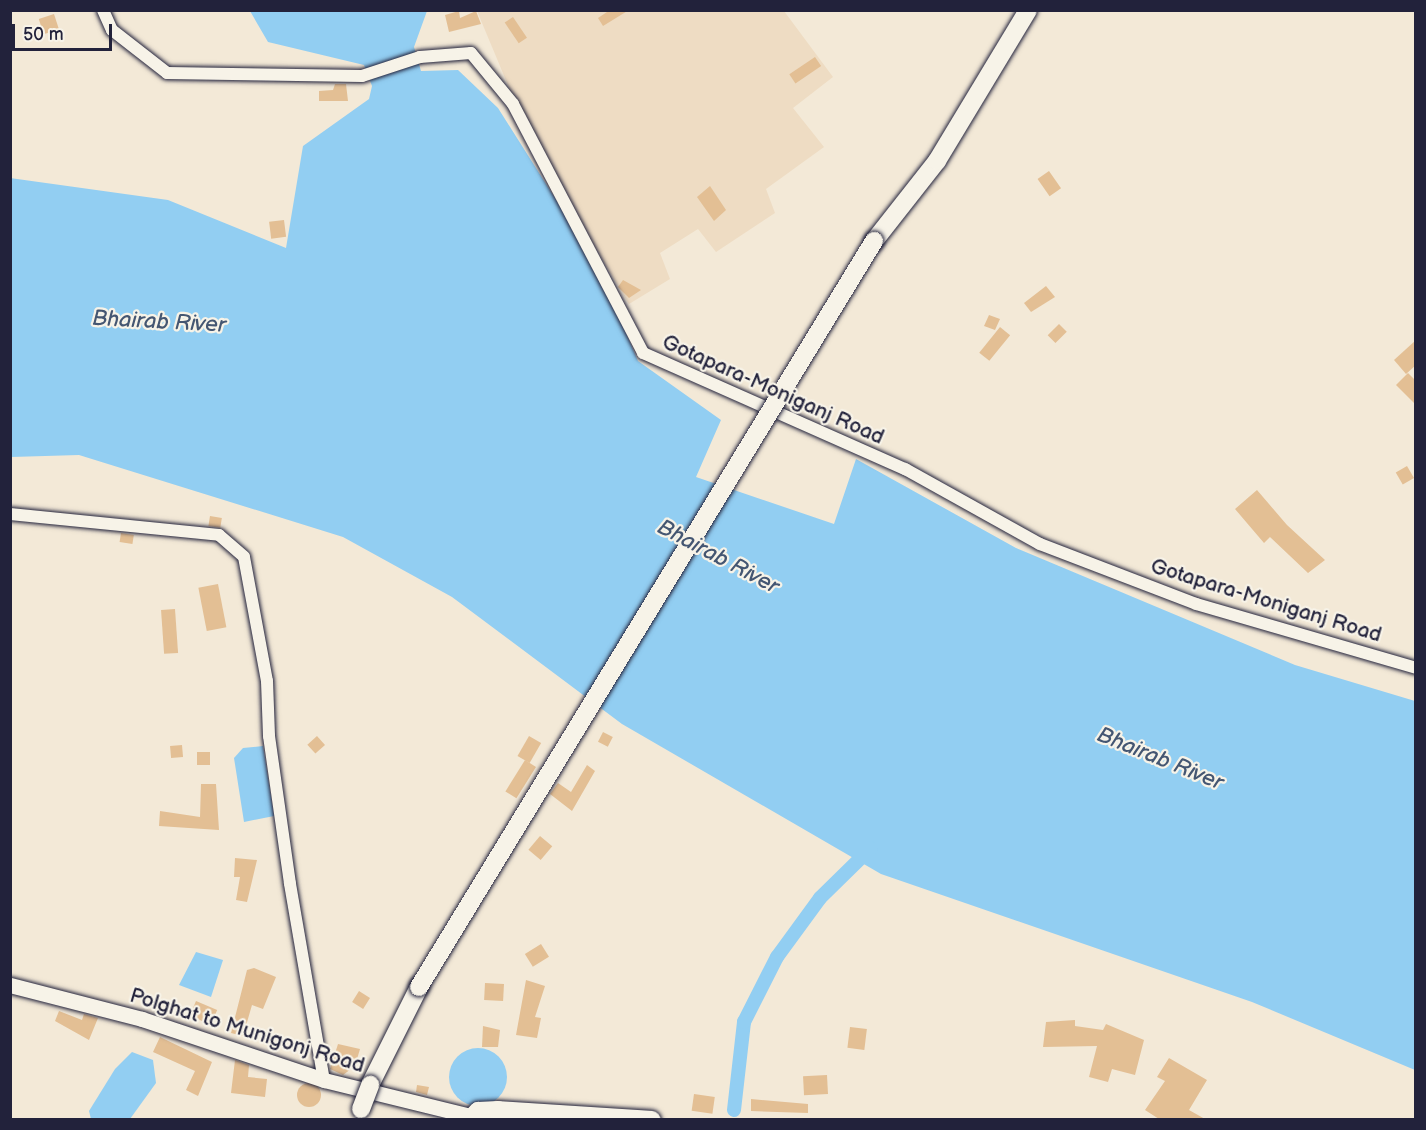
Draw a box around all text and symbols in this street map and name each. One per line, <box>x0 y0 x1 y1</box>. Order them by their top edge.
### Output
scale bar <box>15 12 116 50</box>
text: 50 m <box>23 24 64 45</box>
water label: Bhairab River <box>92 305 226 339</box>
street label: Gotapara-Moniganj Road <box>658 330 888 450</box>
water label: Bhairab River <box>653 514 783 600</box>
street label: Gotapara-Moniganj Road <box>1148 554 1384 648</box>
water label: Bhairab River <box>1093 722 1227 796</box>
street label: Polghat to Munigonj Road <box>127 983 367 1079</box>

